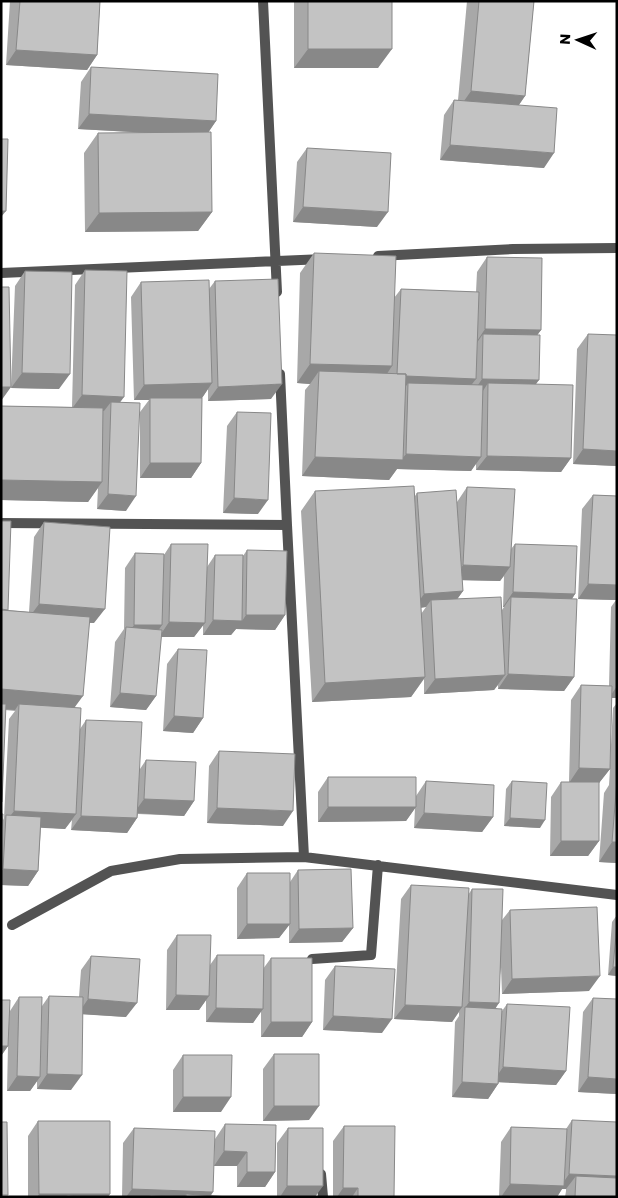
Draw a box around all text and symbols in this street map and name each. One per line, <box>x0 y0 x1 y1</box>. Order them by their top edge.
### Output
north arrow <box>553 15 603 65</box>
text: N <box>555 34 575 45</box>

